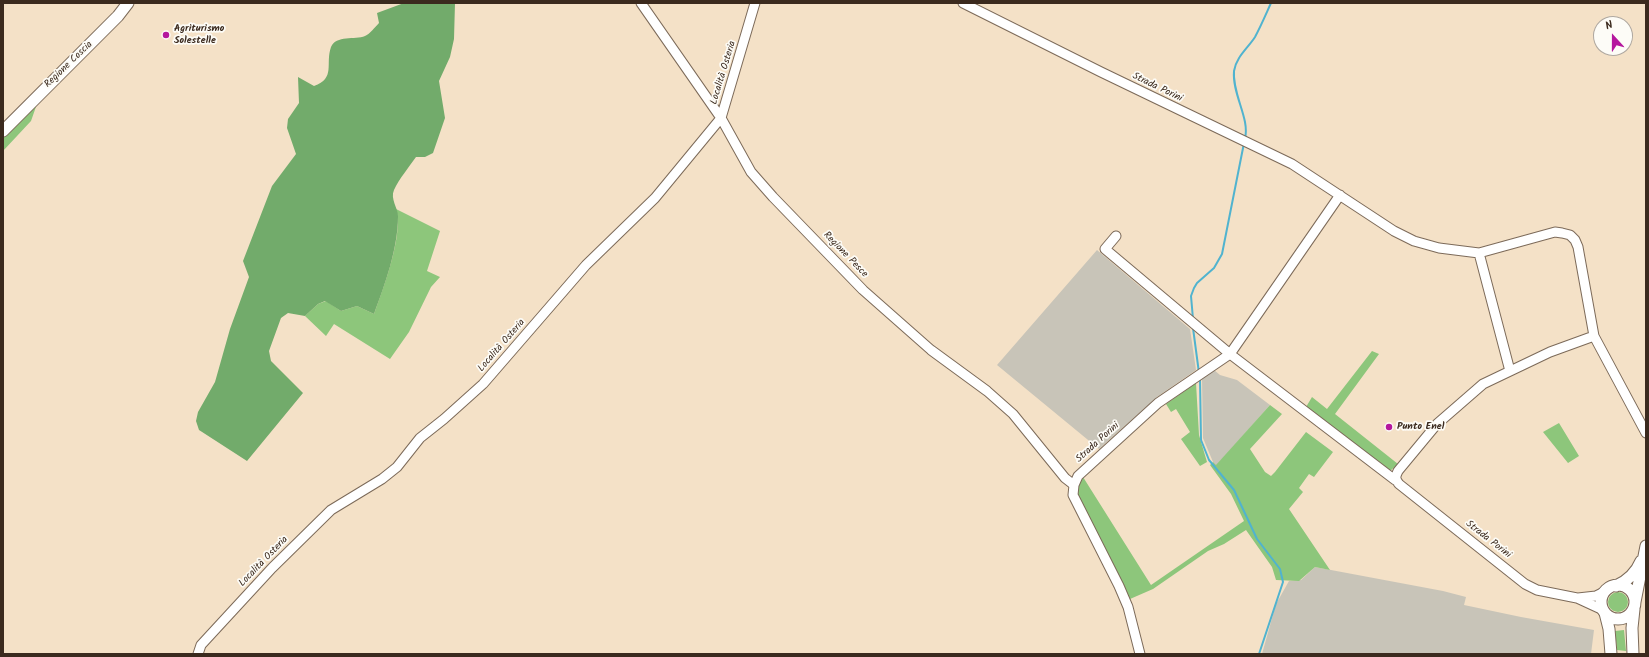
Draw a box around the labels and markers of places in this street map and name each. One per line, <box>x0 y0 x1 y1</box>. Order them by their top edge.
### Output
place label: Agriturismo Solestelle <box>174 23 224 46</box>
marker: Agriturismo Solestelle <box>161 30 171 40</box>
place label: Punto Enel <box>1397 421 1444 433</box>
marker: Punto Enel <box>1384 422 1394 432</box>

